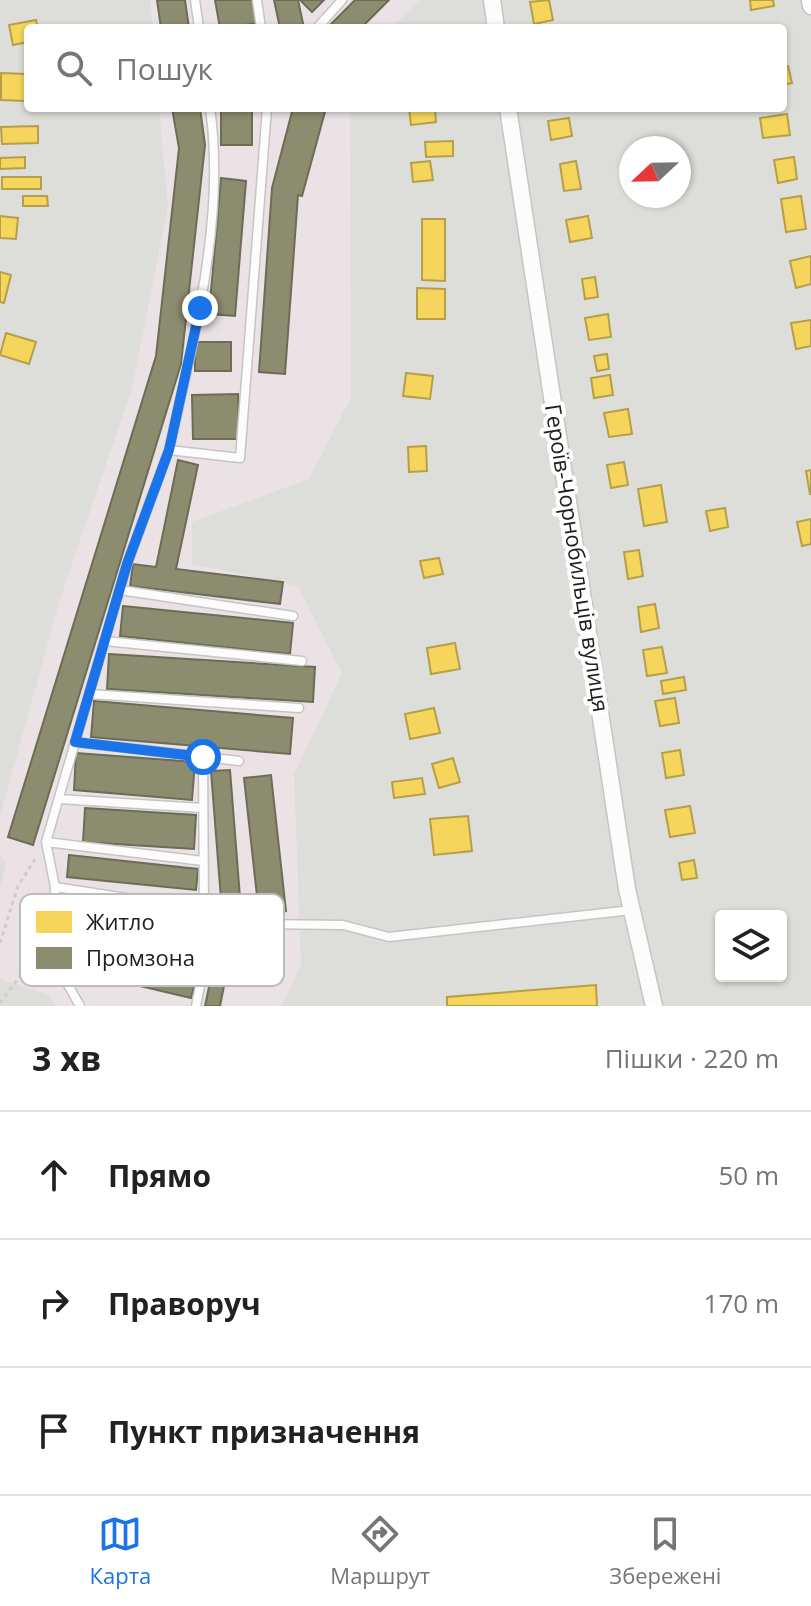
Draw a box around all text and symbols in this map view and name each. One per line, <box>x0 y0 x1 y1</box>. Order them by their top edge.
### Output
search box <box>24 24 787 112</box>
icon: search <box>52 46 96 90</box>
text: Пошук <box>116 48 213 89</box>
north arrow <box>619 136 691 208</box>
route end <box>182 290 218 326</box>
street label: Героїв-Чорнобильців вулиця <box>539 402 617 714</box>
route start <box>185 739 221 775</box>
legend <box>20 894 284 986</box>
text: Житло <box>86 906 155 936</box>
map controls <box>715 910 787 982</box>
button: layers <box>715 910 787 982</box>
text: Промзона <box>86 942 195 972</box>
text: 3 хв <box>32 1035 101 1081</box>
text: Пішки · 220 m <box>605 1040 779 1076</box>
icon: ahead <box>32 1153 76 1197</box>
text: Прямо <box>108 1155 211 1196</box>
text: 50 m <box>718 1157 779 1193</box>
icon: right <box>32 1281 76 1325</box>
text: Праворуч <box>108 1283 261 1324</box>
text: 170 m <box>704 1285 779 1321</box>
icon: arrive <box>32 1409 76 1453</box>
text: Пункт призначення <box>108 1411 420 1452</box>
tab: Карта <box>90 1512 151 1590</box>
tab: Маршрут <box>330 1512 430 1590</box>
tab: Збережені <box>609 1512 721 1590</box>

